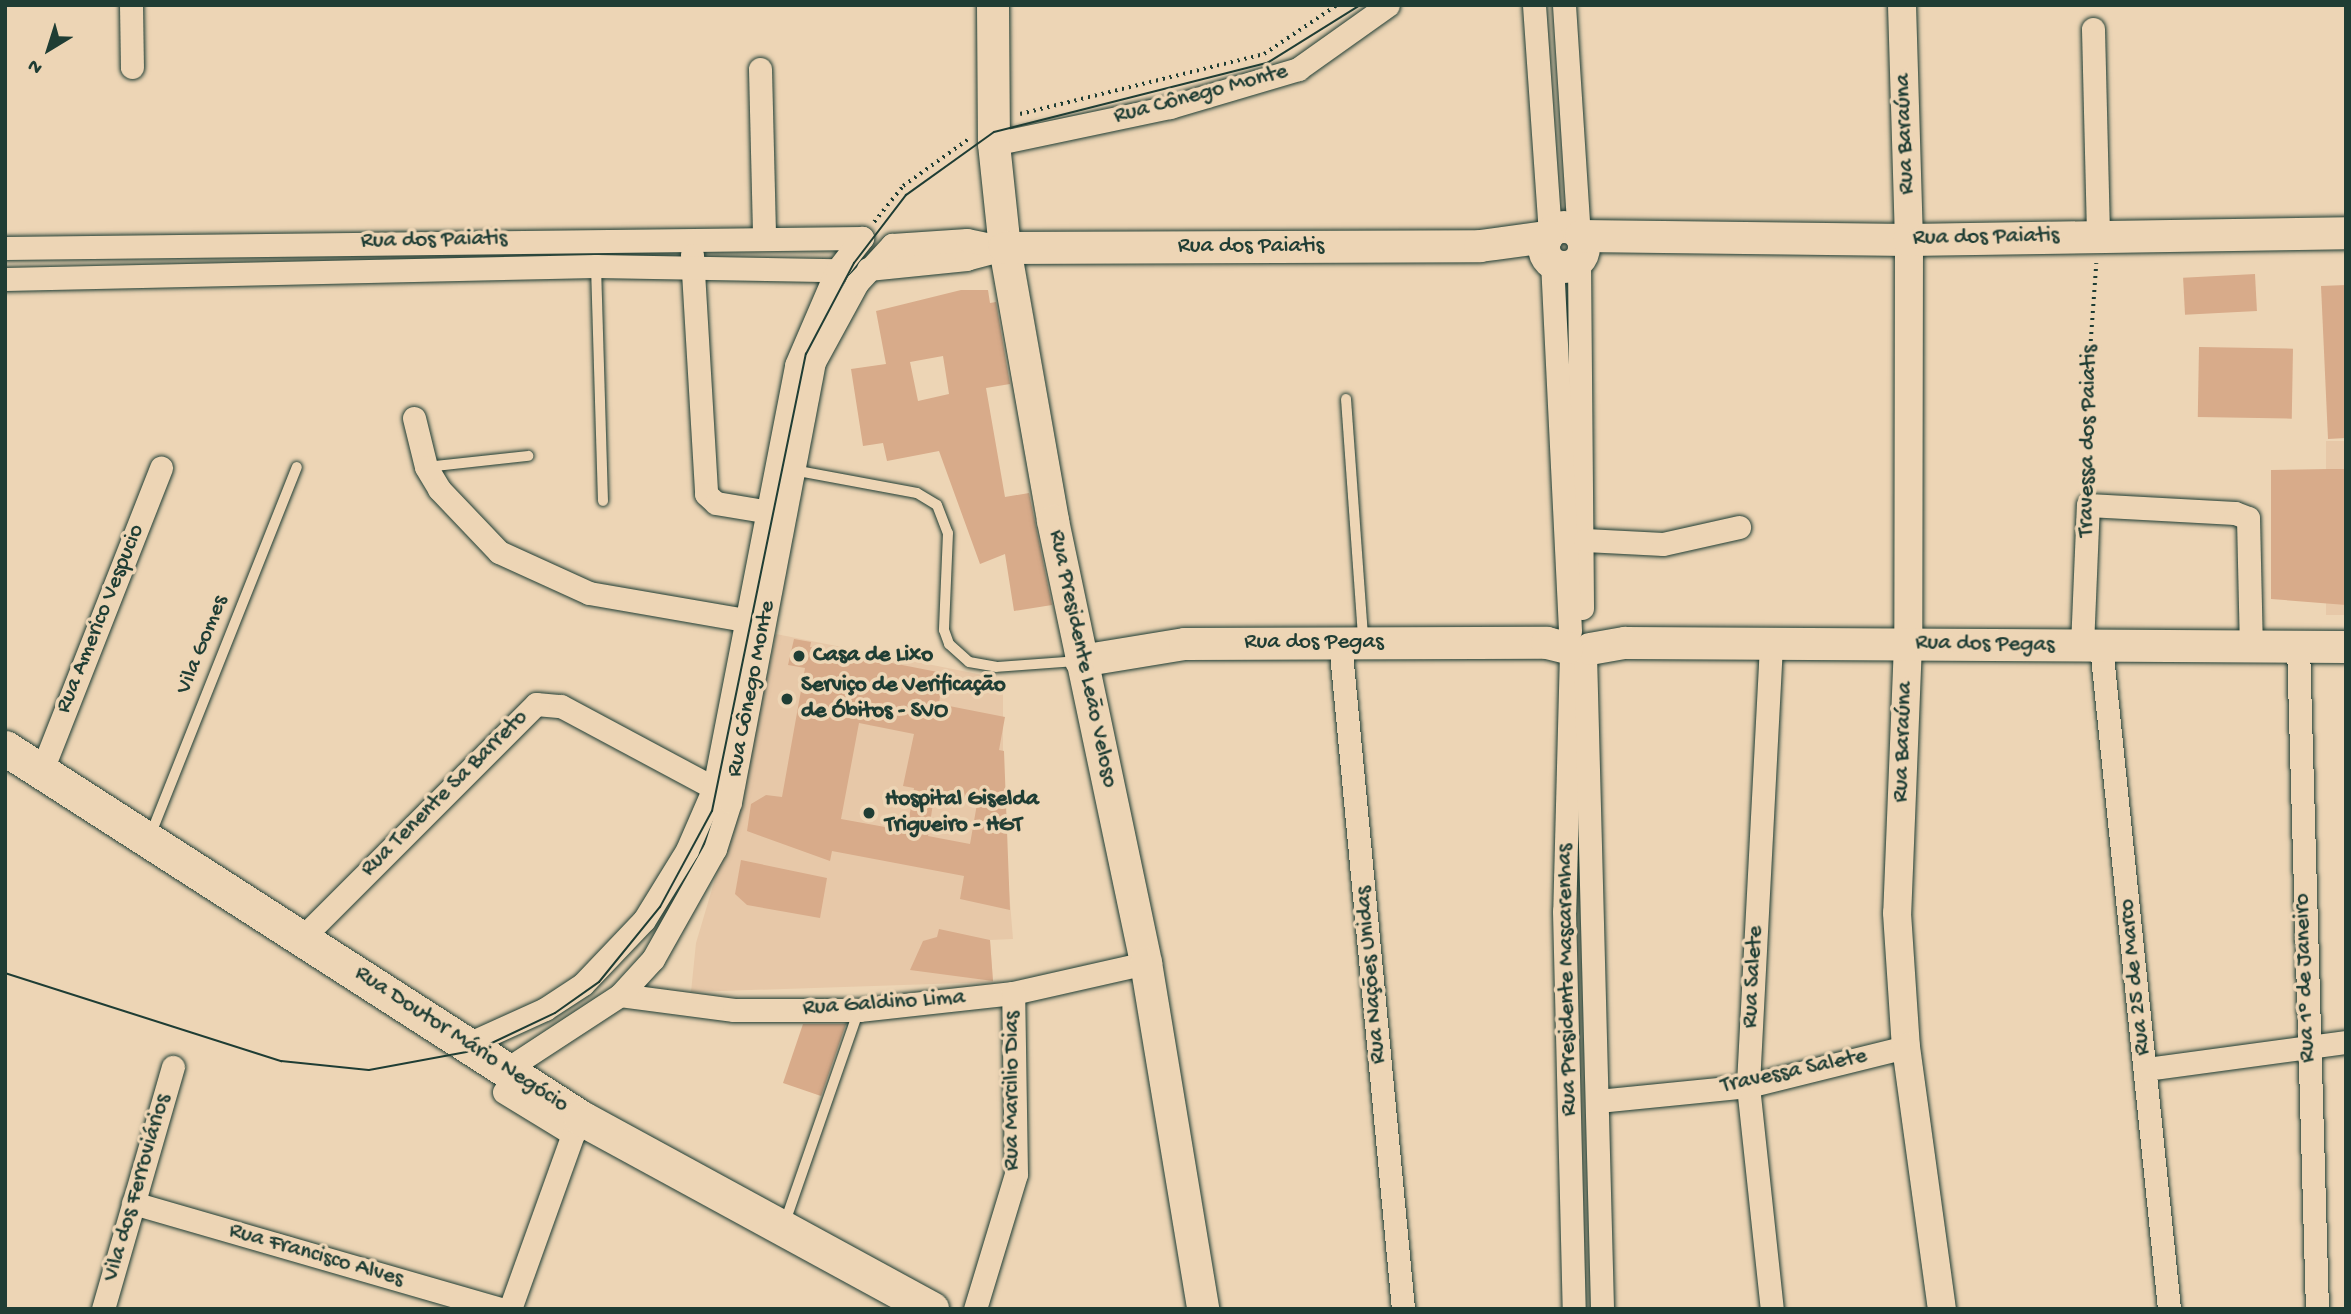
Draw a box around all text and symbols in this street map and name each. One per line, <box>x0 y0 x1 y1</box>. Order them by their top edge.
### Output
north arrow <box>14 14 84 84</box>
text: N <box>24 53 48 79</box>
street label: Rua Cônego Monte <box>1111 59 1291 131</box>
street label: Rua Baraúna <box>1890 73 1922 195</box>
street label: Rua dos Paiatis <box>1913 223 2059 253</box>
street label: Rua dos Paiatis <box>361 226 507 256</box>
street label: Rua dos Paiatis <box>1178 233 1324 261</box>
street label: Travessa dos Paiatis <box>2074 345 2104 537</box>
street label: Rua Americo Vespucio <box>51 521 151 717</box>
street label: Rua Presidente Leão Veloso <box>1041 528 1123 790</box>
street label: Vila Gomes <box>171 592 235 698</box>
street label: Rua Cônego Monte <box>721 599 783 779</box>
street label: Rua dos Pegas <box>1244 629 1384 657</box>
street label: Rua dos Pegas <box>1915 630 2055 660</box>
place label: Casa de Lixo <box>813 642 933 670</box>
marker: Casa de Lixo <box>791 648 807 664</box>
place label: Serviço de Verificação de Óbitos - SVO <box>801 672 1006 726</box>
street label: Rua Baraúna <box>1888 681 1920 803</box>
marker: Serviço de Verificação de Óbitos - SVO <box>779 691 795 707</box>
street label: Rua Tenente Sa Barreto <box>356 705 534 883</box>
place label: Hospital Giselda Trigueiro - HGT <box>885 786 1039 840</box>
marker: Hospital Giselda Trigueiro - HGT <box>859 803 879 823</box>
street label: Rua Presidente Mascarenhas <box>1552 844 1584 1116</box>
street label: Rua Nações Unidas <box>1350 885 1394 1065</box>
street label: Rua 1º de Janeiro <box>2289 893 2323 1063</box>
street label: Rua 25 de Marco <box>2114 897 2158 1057</box>
street label: Rua Salete <box>1738 925 1770 1029</box>
street label: Rua Doutor Mário Negócio <box>349 960 573 1120</box>
street label: Rua Galdino Lima <box>802 985 966 1023</box>
street label: Rua Marcilio Dias <box>999 1011 1027 1171</box>
street label: Travessa Salete <box>1718 1043 1870 1101</box>
street label: Vila dos Ferroviários <box>98 1091 178 1285</box>
street label: Rua Francisco Alves <box>226 1218 406 1294</box>

